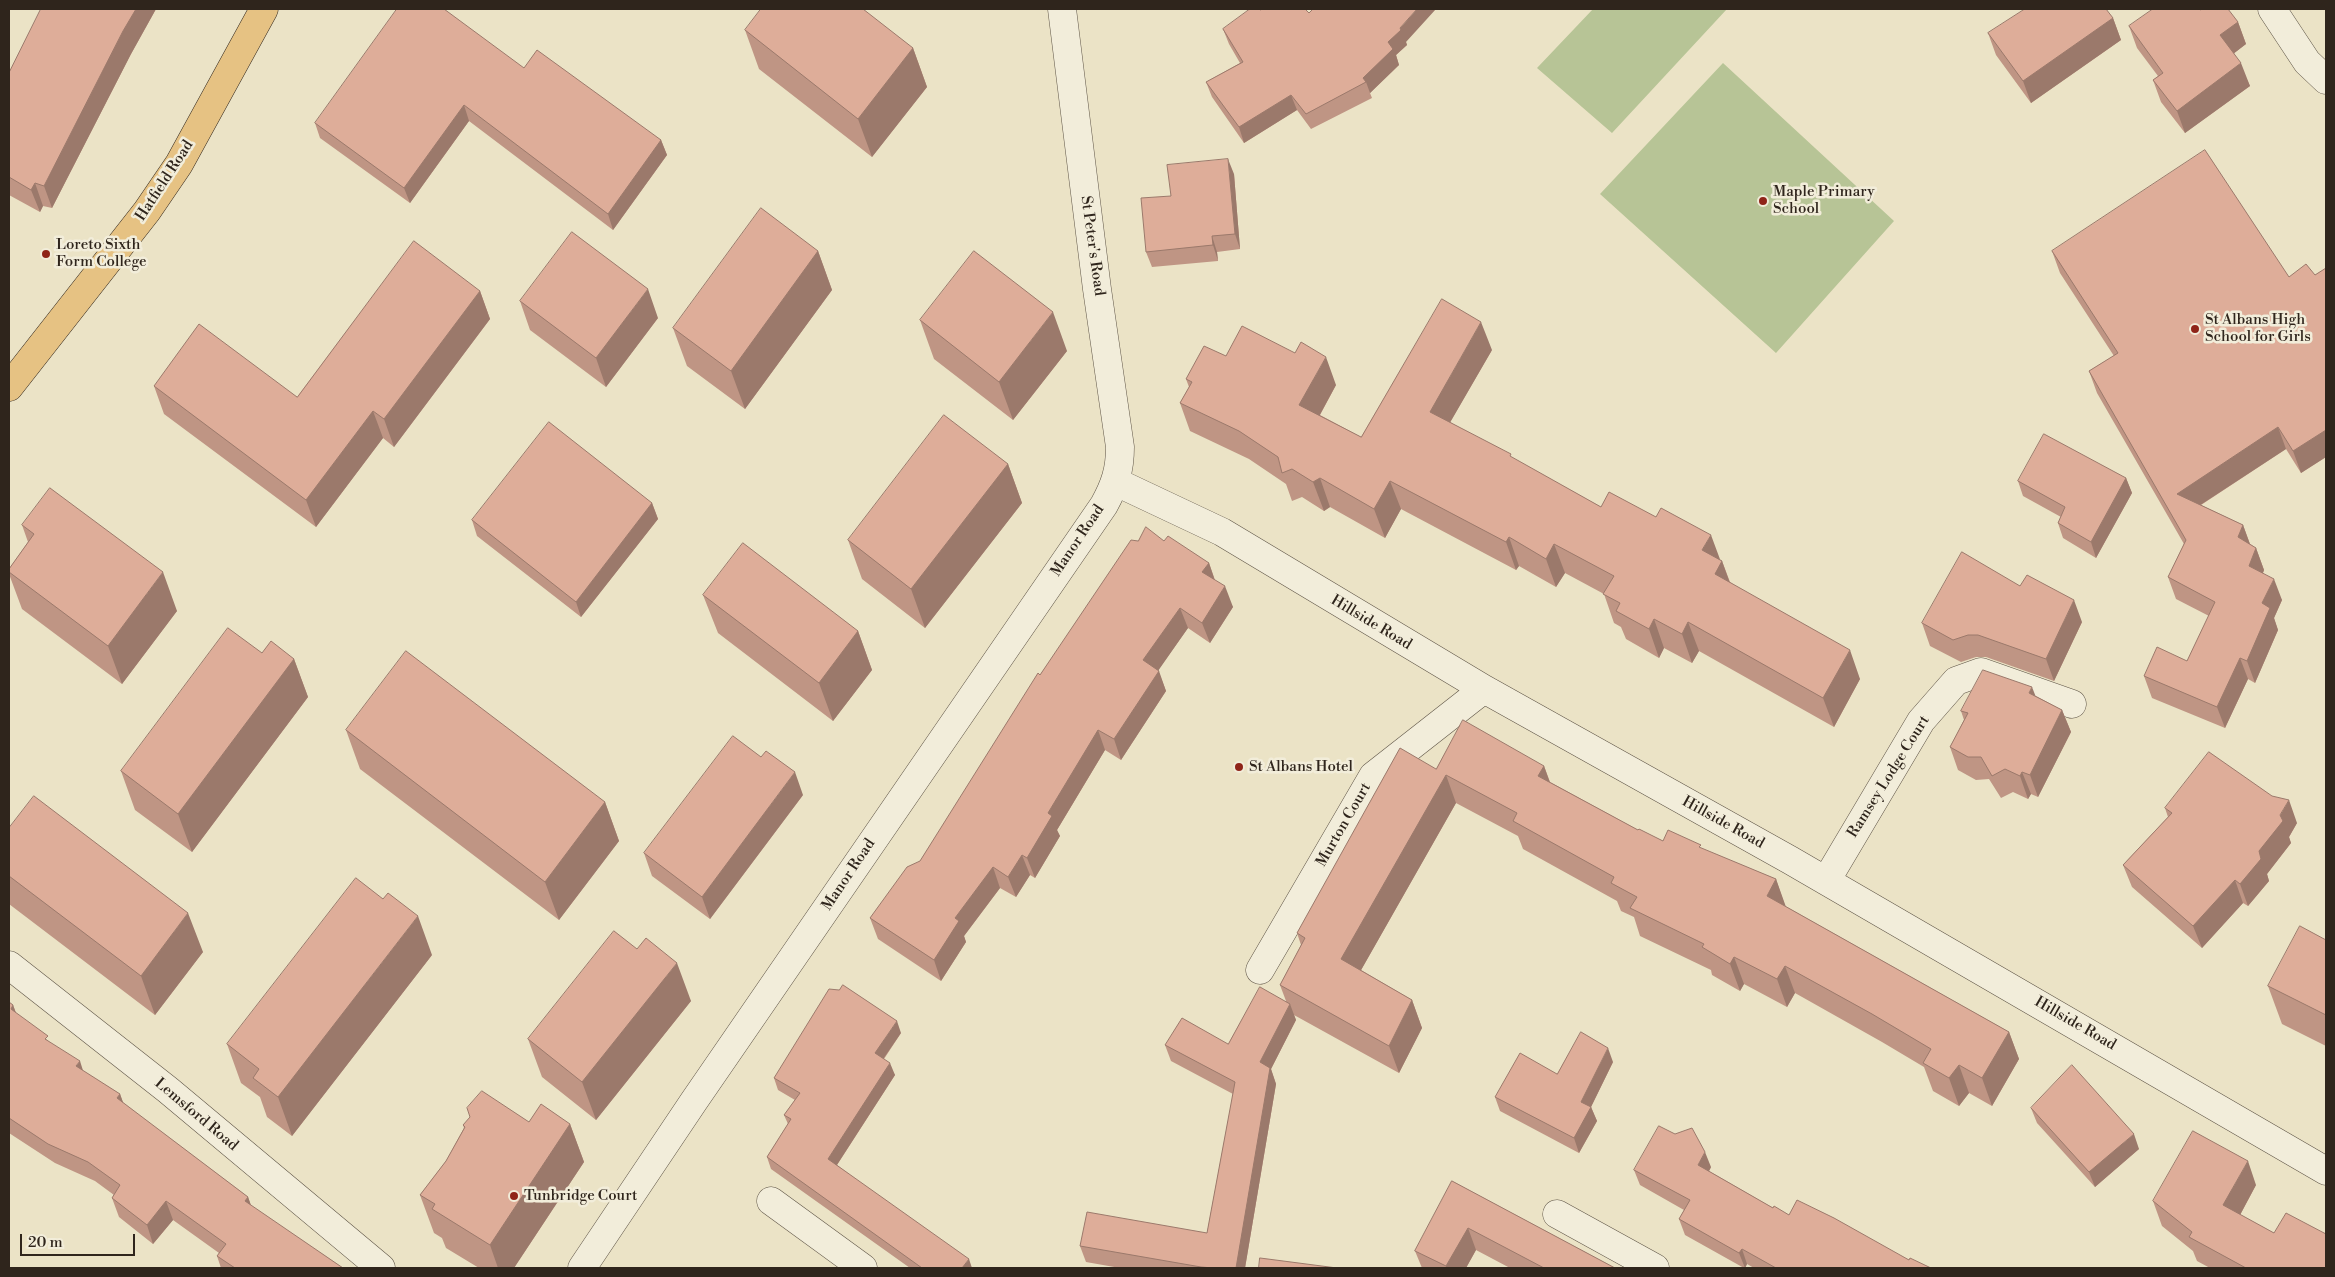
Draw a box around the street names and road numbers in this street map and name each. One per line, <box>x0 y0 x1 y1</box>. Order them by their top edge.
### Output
street label: Hatfield Road <box>132 137 198 225</box>
street label: St Peter's Road <box>1076 195 1108 297</box>
street label: Manor Road <box>1047 502 1109 580</box>
street label: Hillside Road <box>1327 592 1415 654</box>
street label: Ramsey Lodge Court <box>1844 713 1934 841</box>
street label: Murton Court <box>1313 780 1375 870</box>
street label: Hillside Road <box>1679 793 1767 853</box>
street label: Manor Road <box>818 836 880 914</box>
street label: Hillside Road <box>2031 993 2119 1055</box>
street label: Lemsford Road <box>151 1075 241 1155</box>

